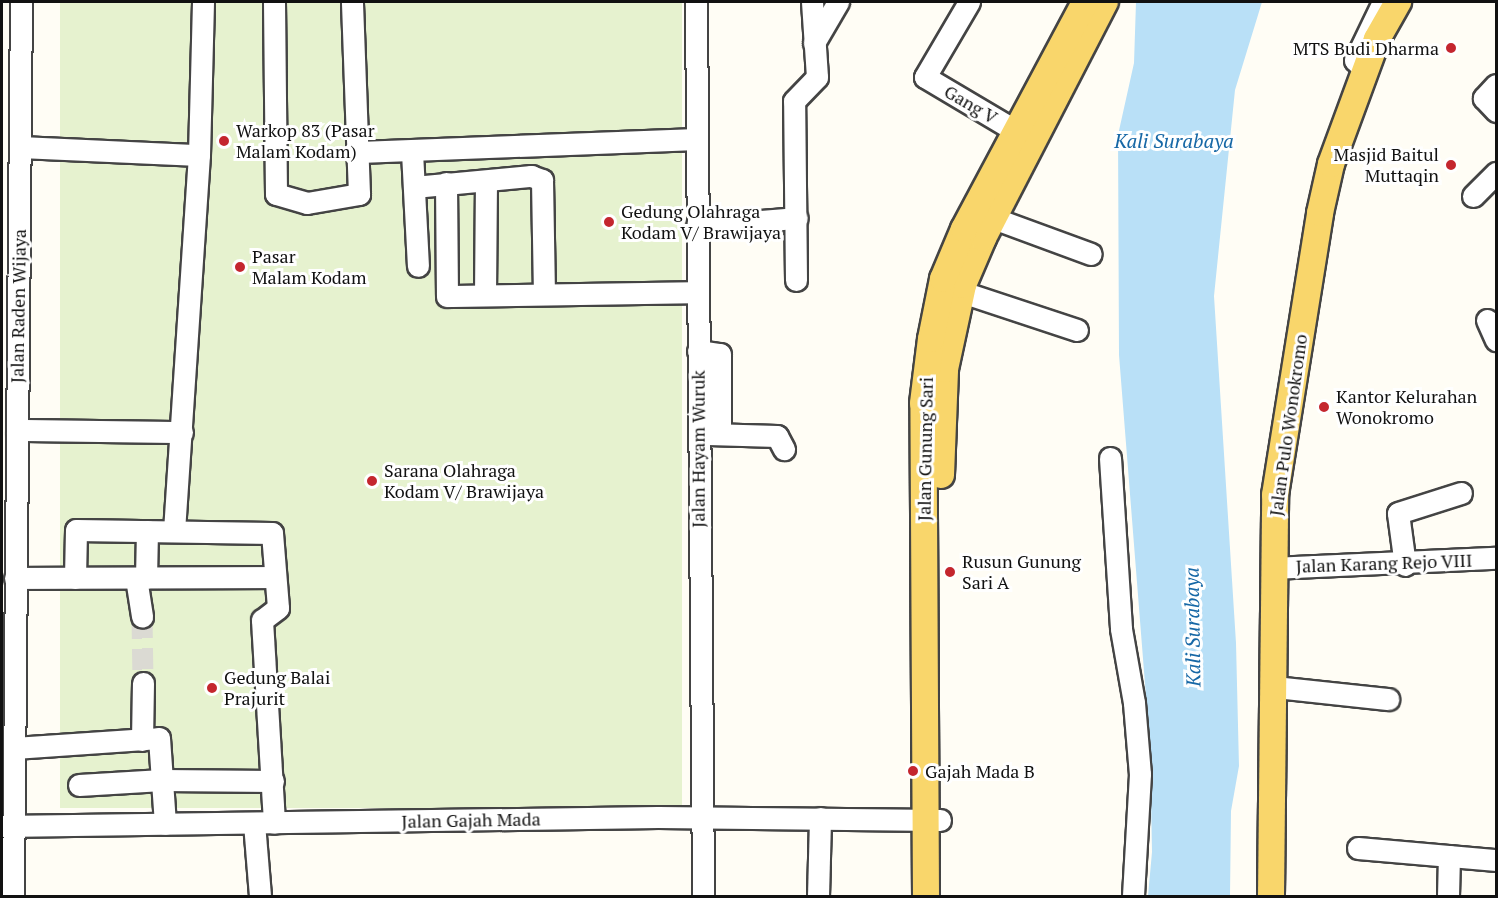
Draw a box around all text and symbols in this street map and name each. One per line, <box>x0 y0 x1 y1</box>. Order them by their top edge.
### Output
place label: MTS Budi Dharma <box>1293 37 1439 59</box>
marker: MTS Budi Dharma <box>1444 41 1458 55</box>
street label: Gang V <box>940 80 1002 128</box>
place label: Warkop 83 (Pasar Malam Kodam) <box>236 120 375 162</box>
water label: Kali Surabaya <box>1114 128 1234 152</box>
marker: Warkop 83 (Pasar Malam Kodam) <box>217 134 231 148</box>
place label: Masjid Baitul Muttaqin <box>1334 144 1439 186</box>
marker: Masjid Baitul Muttaqin <box>1444 158 1458 172</box>
place label: Gedung Olahraga Kodam V/ Brawijaya <box>621 201 782 244</box>
marker: Gedung Olahraga Kodam V/ Brawijaya <box>602 215 616 229</box>
street label: Jalan Raden Wijaya <box>6 229 30 383</box>
place label: Pasar Malam Kodam <box>252 246 366 288</box>
marker: Pasar Malam Kodam <box>233 260 247 274</box>
street label: Jalan Pulo Wonokromo <box>1265 333 1311 517</box>
street label: Jalan Hayam Wuruk <box>687 370 709 528</box>
street label: Jalan Gunung Sari <box>913 377 937 521</box>
place label: Kantor Kelurahan Wonokromo <box>1336 386 1477 428</box>
marker: Kantor Kelurahan Wonokromo <box>1317 400 1331 414</box>
place label: Sarana Olahraga Kodam V/ Brawijaya <box>384 460 545 502</box>
marker: Sarana Olahraga Kodam V/ Brawijaya <box>365 474 379 488</box>
street label: Jalan Karang Rejo VIII <box>1295 549 1473 577</box>
place label: Rusun Gunung Sari A <box>962 551 1081 594</box>
marker: Rusun Gunung Sari A <box>943 565 957 579</box>
water label: Kali Surabaya <box>1179 567 1205 687</box>
place label: Gedung Balai Prajurit <box>224 667 330 710</box>
marker: Gedung Balai Prajurit <box>205 681 219 695</box>
place label: Gajah Mada B <box>925 760 1035 782</box>
marker: Gajah Mada B <box>906 764 920 778</box>
street label: Jalan Gajah Mada <box>401 808 541 832</box>

